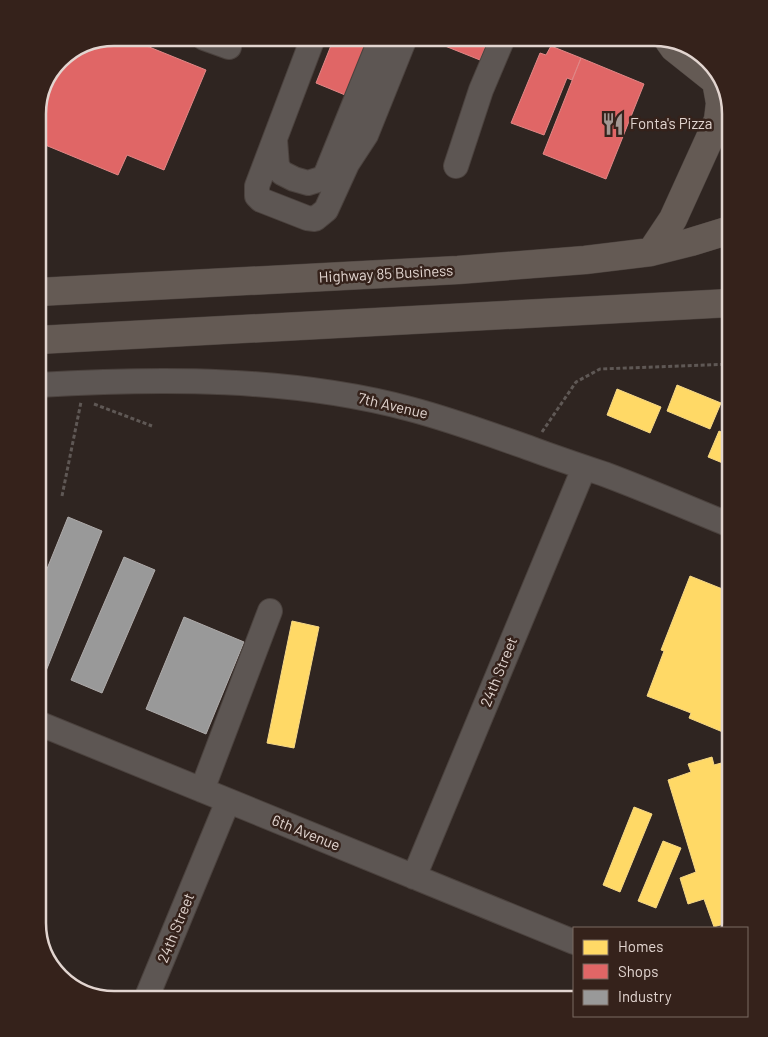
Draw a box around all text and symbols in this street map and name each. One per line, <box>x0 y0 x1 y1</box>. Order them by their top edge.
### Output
restaurant icon: Fonta's Pizza <box>600 111 626 137</box>
place label: Fonta's Pizza <box>630 114 712 132</box>
street label: Highway 85 Business <box>318 260 454 286</box>
street label: 7th Avenue <box>356 388 430 422</box>
street label: 24th Street <box>476 634 520 709</box>
street label: 6th Avenue <box>270 810 343 854</box>
street label: 24th Street <box>153 890 197 965</box>
legend <box>573 927 748 1017</box>
text: Homes <box>618 937 663 955</box>
text: Shops <box>618 962 658 980</box>
text: Industry <box>618 987 672 1005</box>

